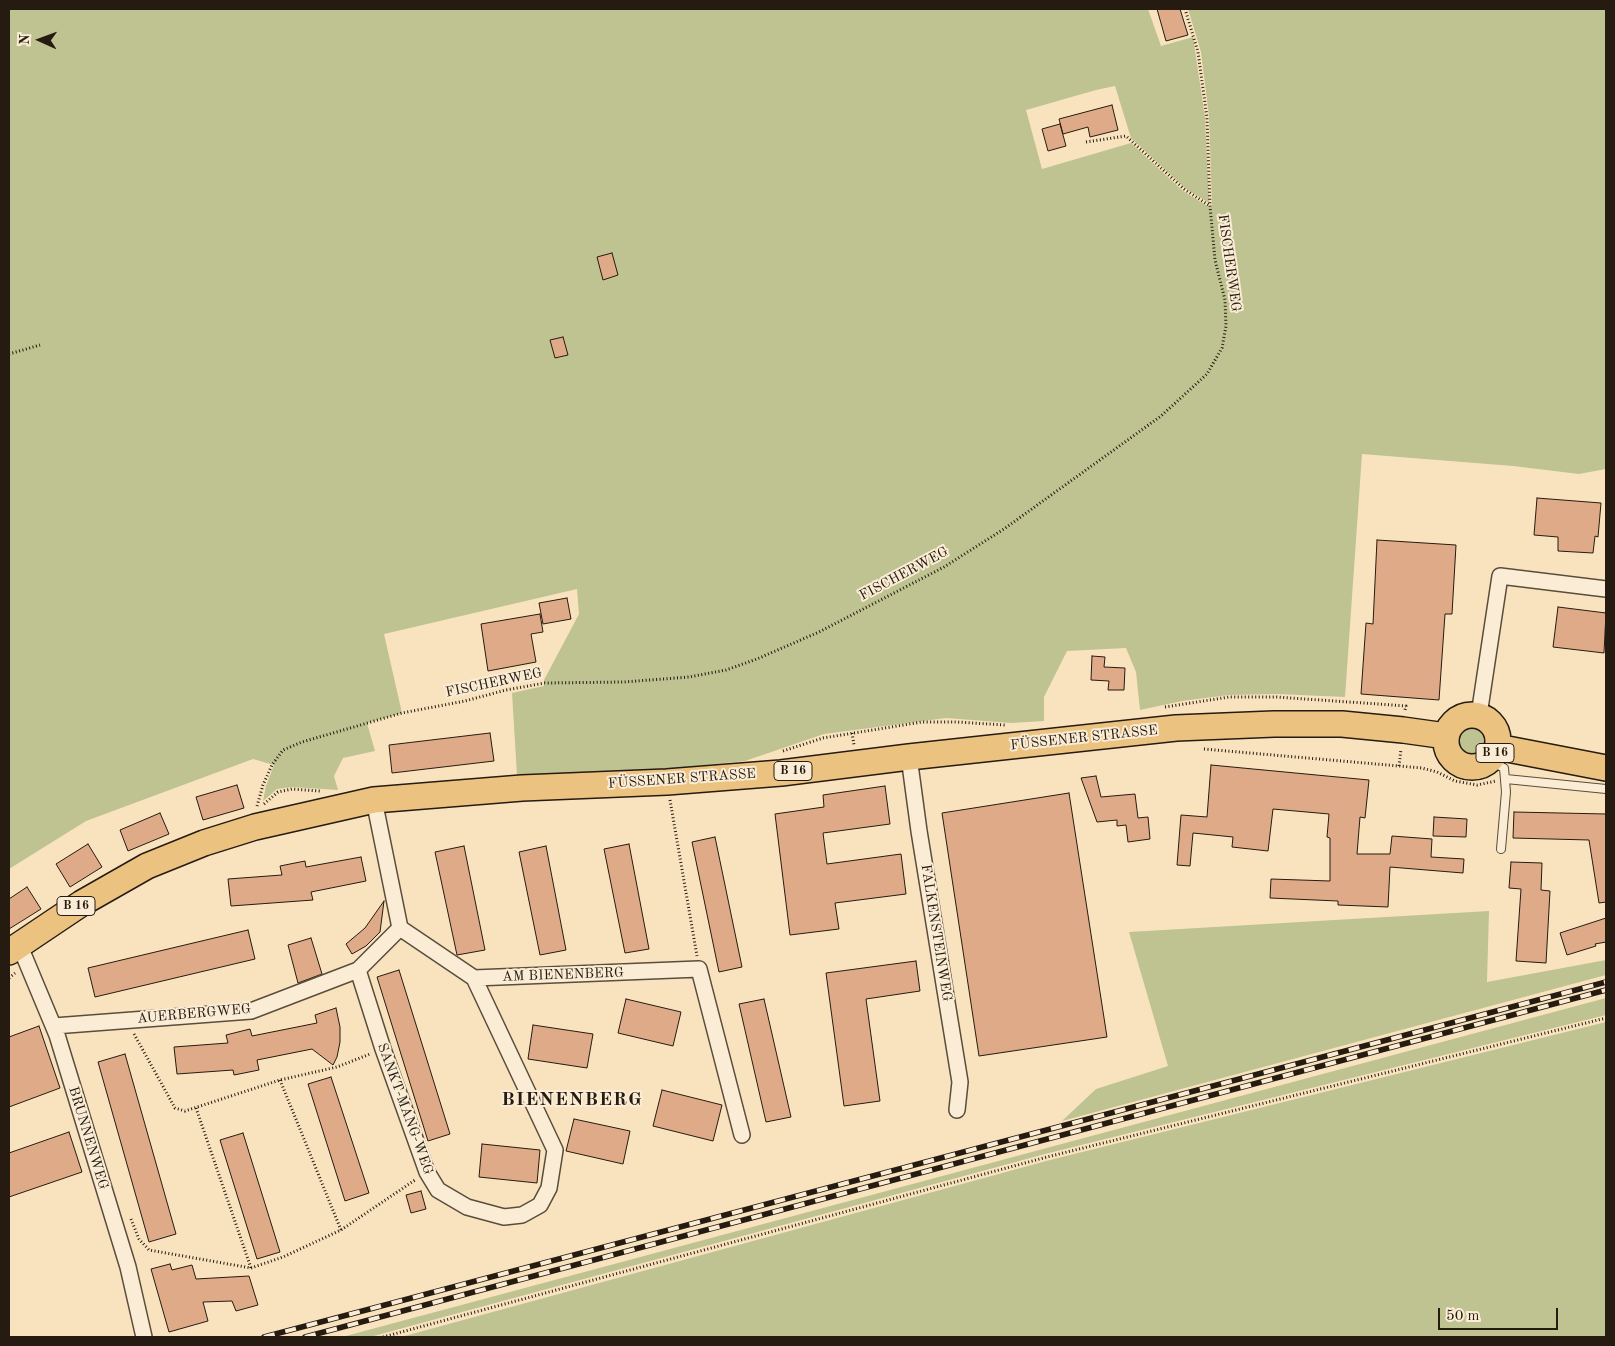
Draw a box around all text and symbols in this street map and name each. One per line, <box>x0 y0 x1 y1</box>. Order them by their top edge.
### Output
north arrow <box>15 15 65 65</box>
text: N <box>18 34 32 45</box>
street label: FISCHERWEG <box>1214 213 1244 313</box>
street label: FISCHERWEG <box>857 543 951 605</box>
street label: FISCHERWEG <box>444 665 544 701</box>
street label: FÜSSENER STRASSE <box>1009 722 1159 754</box>
road number: B 16 <box>1476 744 1514 762</box>
road number: B 16 <box>774 761 812 780</box>
street label: FÜSSENER STRASSE <box>607 765 757 793</box>
street label: FALKENSTEINWEG <box>917 863 955 1003</box>
road number: B 16 <box>57 896 95 916</box>
street label: AM BIENENBERG <box>502 964 624 986</box>
street label: AUERBERGWEG <box>136 1001 252 1027</box>
street label: SANKT-MANG-WEG <box>373 1041 437 1177</box>
street label: BRUNNENWEG <box>64 1084 112 1192</box>
district label: BIENENBERG <box>500 1089 644 1111</box>
scale bar <box>1440 1298 1560 1330</box>
text: 50 m <box>1446 1309 1480 1324</box>

